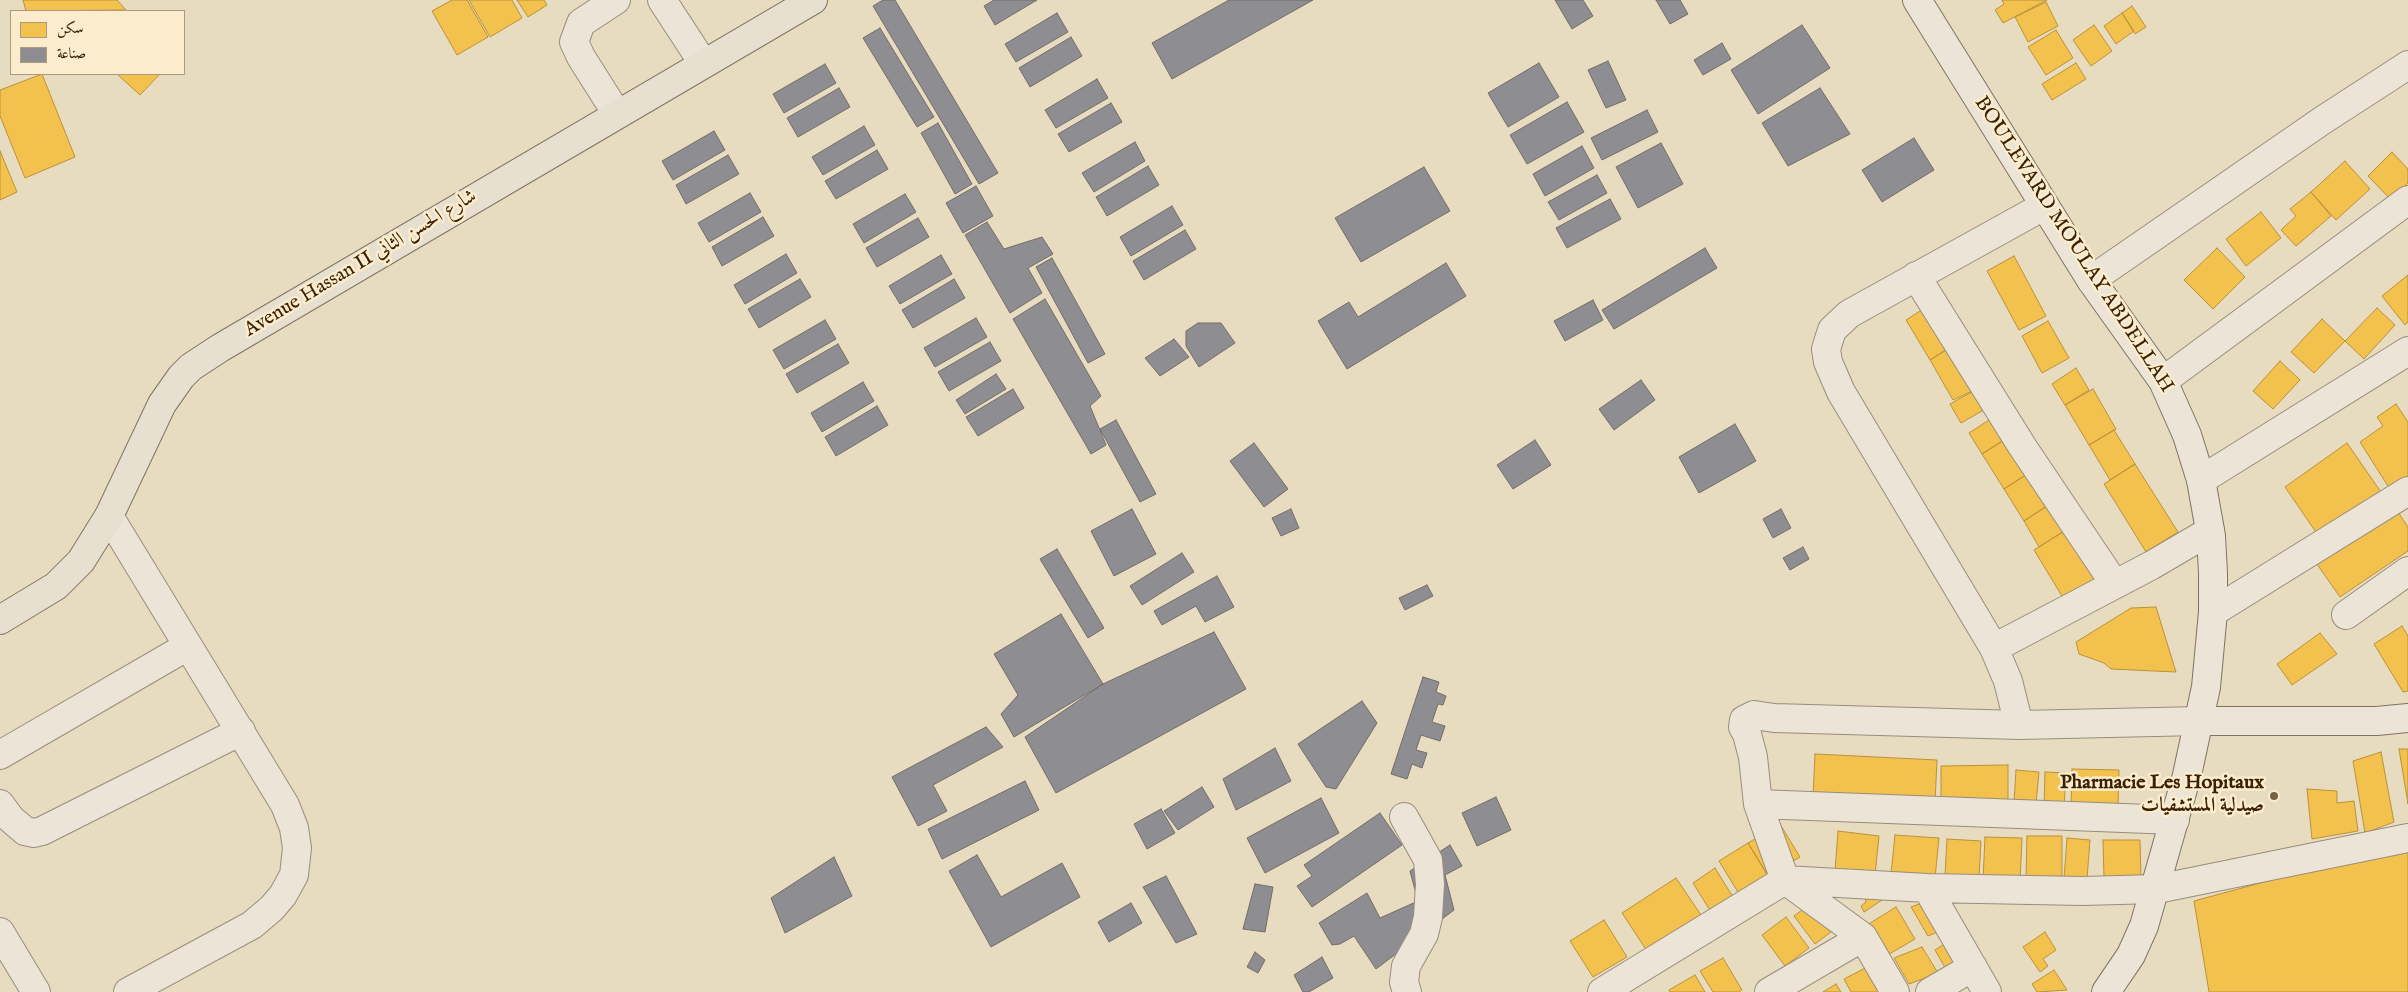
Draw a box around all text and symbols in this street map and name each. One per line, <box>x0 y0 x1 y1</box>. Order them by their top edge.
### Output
legend <box>10 10 185 75</box>
text: سكن <box>57 19 84 38</box>
text: صناعة <box>57 44 86 63</box>
street label: BOULEVARD MOULAY ABDELLAH <box>1968 92 2178 398</box>
street label: Avenue Hassan II شارع الحسن الثاني <box>241 185 481 343</box>
place label: Pharmacie Les Hopitaux صيدلية المستشفيات <box>2060 772 2264 819</box>
marker: Pharmacie Les Hopitaux صيدلية المستشفيات <box>2268 790 2280 802</box>

